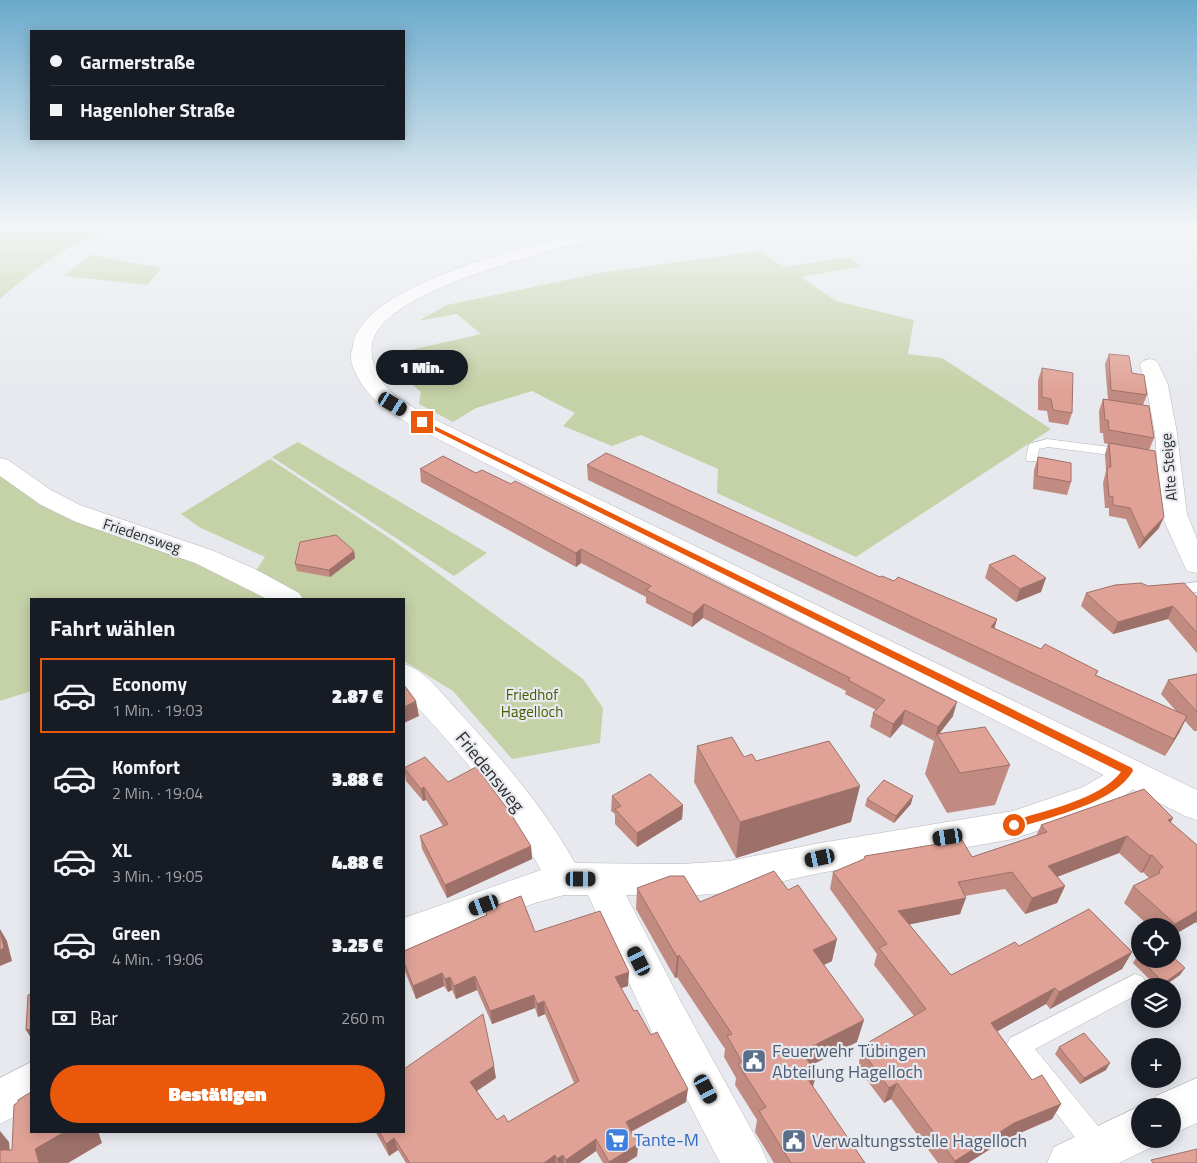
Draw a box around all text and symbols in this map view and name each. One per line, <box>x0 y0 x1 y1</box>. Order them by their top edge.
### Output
text: Garmerstraße <box>80 47 195 76</box>
text: Hagenloher Straße <box>80 95 235 124</box>
callout: 1 Min. <box>376 350 468 384</box>
text: 1 Min. <box>400 355 444 379</box>
car <box>376 390 409 418</box>
route end <box>411 411 433 433</box>
street label: Alte Steige <box>1154 432 1183 502</box>
street label: Friedensweg <box>100 512 184 559</box>
text: Fahrt wählen <box>50 611 175 645</box>
text: Economy <box>112 669 187 698</box>
icon: car <box>52 673 97 718</box>
text: 2.87 € <box>332 681 383 710</box>
park label: Friedhof Hagelloch <box>501 683 563 723</box>
text: 1 Min. · 19:03 <box>112 698 203 722</box>
street label: Friedensweg <box>449 726 531 818</box>
text: Komfort <box>112 752 180 781</box>
icon: car <box>52 756 97 801</box>
text: 3.88 € <box>332 764 383 793</box>
text: 2 Min. · 19:04 <box>112 781 203 805</box>
route start <box>1003 814 1025 836</box>
car <box>932 827 963 847</box>
text: XL <box>112 835 132 864</box>
icon: car <box>52 839 97 884</box>
text: 4.88 € <box>332 847 383 876</box>
car <box>803 848 836 868</box>
text: 3 Min. · 19:05 <box>112 864 203 888</box>
car <box>566 872 596 887</box>
car <box>467 893 500 917</box>
text: Green <box>112 918 161 947</box>
map controls <box>1131 918 1181 1148</box>
button: locate <box>1131 918 1181 968</box>
icon: car <box>52 922 97 967</box>
text: 3.25 € <box>332 930 383 959</box>
car <box>625 944 652 978</box>
text: 4 Min. · 19:06 <box>112 947 203 971</box>
button: layers <box>1131 978 1181 1028</box>
text: Bar <box>90 1003 118 1032</box>
icon: cash <box>50 1004 78 1032</box>
text: 260 m <box>341 1006 385 1030</box>
place label: Feuerwehr Tübingen Abteilung Hagelloch <box>772 1037 926 1085</box>
button: + <box>1131 1038 1181 1088</box>
public building icon: Feuerwehr Tübingen Abteilung Hagelloch <box>741 1048 767 1074</box>
button: Bestätigen <box>50 1065 385 1123</box>
car <box>692 1072 719 1106</box>
button: − <box>1131 1098 1181 1148</box>
place label: Tante-M <box>634 1126 699 1153</box>
supermarket icon: Tante-M <box>604 1127 630 1153</box>
place label: Verwaltungsstelle Hagelloch <box>812 1127 1027 1154</box>
public building icon: Verwaltungsstelle Hagelloch <box>781 1128 807 1154</box>

